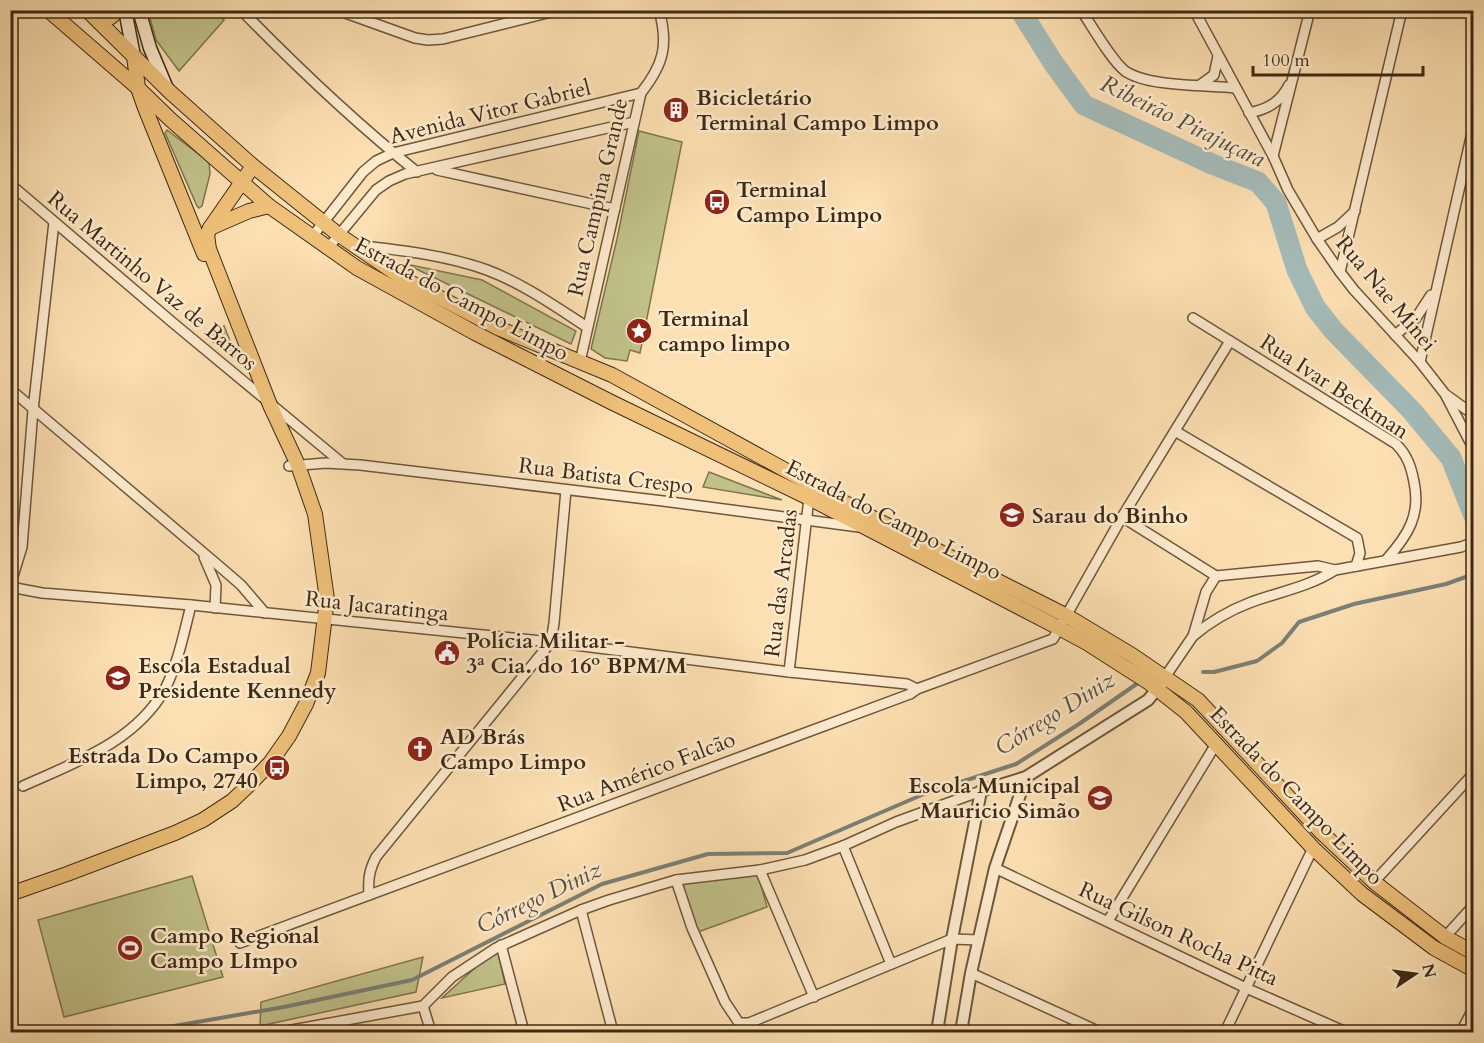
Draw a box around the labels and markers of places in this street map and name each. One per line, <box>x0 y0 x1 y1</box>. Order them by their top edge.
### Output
place label: Bicicletário Terminal Campo Limpo <box>696 83 939 138</box>
building icon: Bicicletário Terminal Campo Limpo <box>661 95 691 125</box>
place label: Terminal Campo Limpo <box>736 175 882 230</box>
bus stop icon: Terminal Campo Limpo <box>702 187 732 217</box>
place label: Terminal campo limpo <box>658 304 790 359</box>
place icon: Terminal campo limpo <box>624 316 654 346</box>
school or university icon: Sarau do Binho <box>997 500 1027 530</box>
place label: Sarau do Binho <box>1032 501 1188 531</box>
place label: Polícia Militar - 3ª Cia. do 16º BPM/M <box>466 626 687 681</box>
public building icon: Polícia Militar - 3ª Cia. do 16º BPM/M <box>432 638 462 668</box>
place label: Escola Estadual Presidente Kennedy <box>138 651 337 706</box>
school or university icon: Escola Estadual Presidente Kennedy <box>103 663 133 693</box>
place label: AD Brás Campo Limpo <box>440 722 586 777</box>
church icon: AD Brás Campo Limpo <box>405 734 435 764</box>
place label: Estrada Do Campo Limpo, 2740 <box>68 741 258 796</box>
bus stop icon: Estrada Do Campo Limpo, 2740 <box>262 753 292 783</box>
place label: Escola Municipal Mauricio Simão <box>908 771 1081 826</box>
school or university icon: Escola Municipal Mauricio Simão <box>1085 783 1115 813</box>
place label: Campo Regional Campo LImpo <box>150 921 320 976</box>
sports icon: Campo Regional Campo LImpo <box>115 933 145 963</box>

